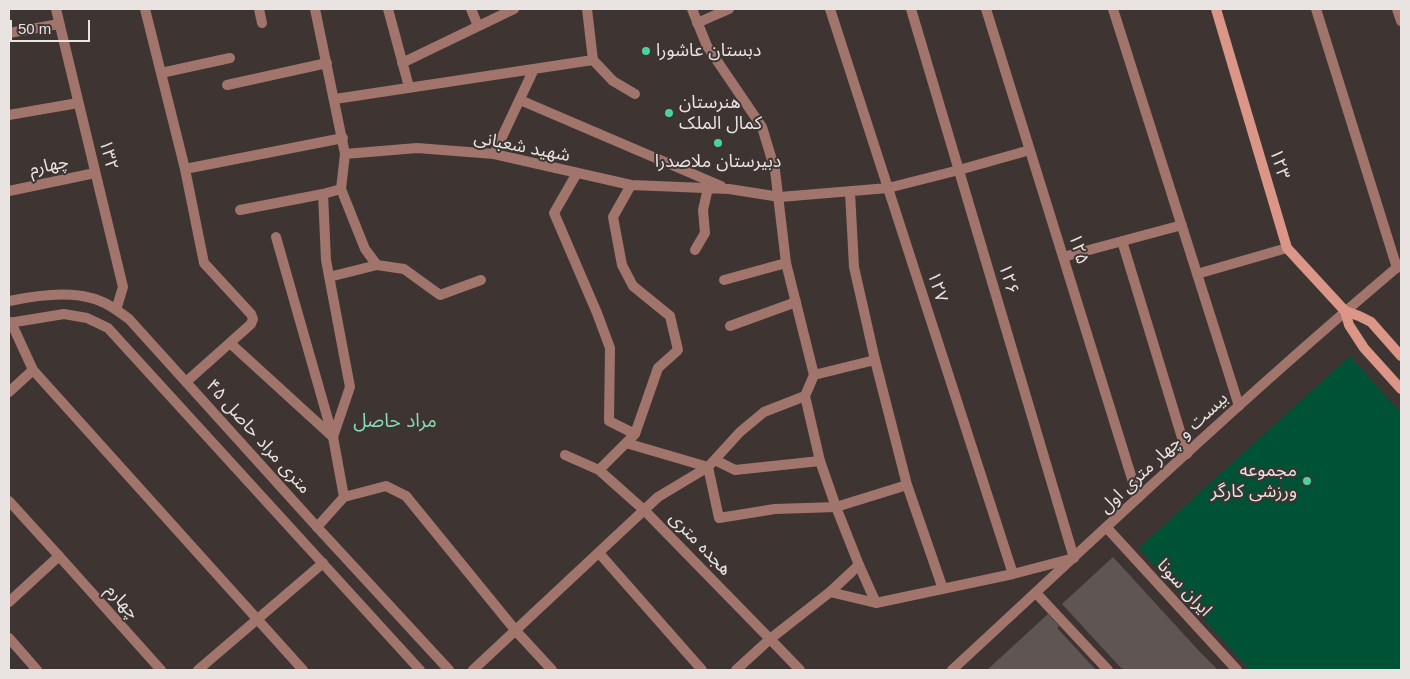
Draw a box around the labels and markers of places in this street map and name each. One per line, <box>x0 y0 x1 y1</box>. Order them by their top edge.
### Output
place label: دبستان عاشورا <box>656 40 761 62</box>
marker: دبستان عاشورا <box>640 45 652 57</box>
place label: هنرستان کمال الملک <box>679 92 762 134</box>
marker: هنرستان کمال الملک <box>663 107 675 119</box>
marker: دبیرستان ملاصدرا <box>712 137 724 149</box>
place label: دبیرستان ملاصدرا <box>655 151 781 173</box>
place label: مجموعه ورزشی کارگر <box>1211 460 1297 502</box>
marker: مجموعه ورزشی کارگر <box>1301 475 1313 487</box>

